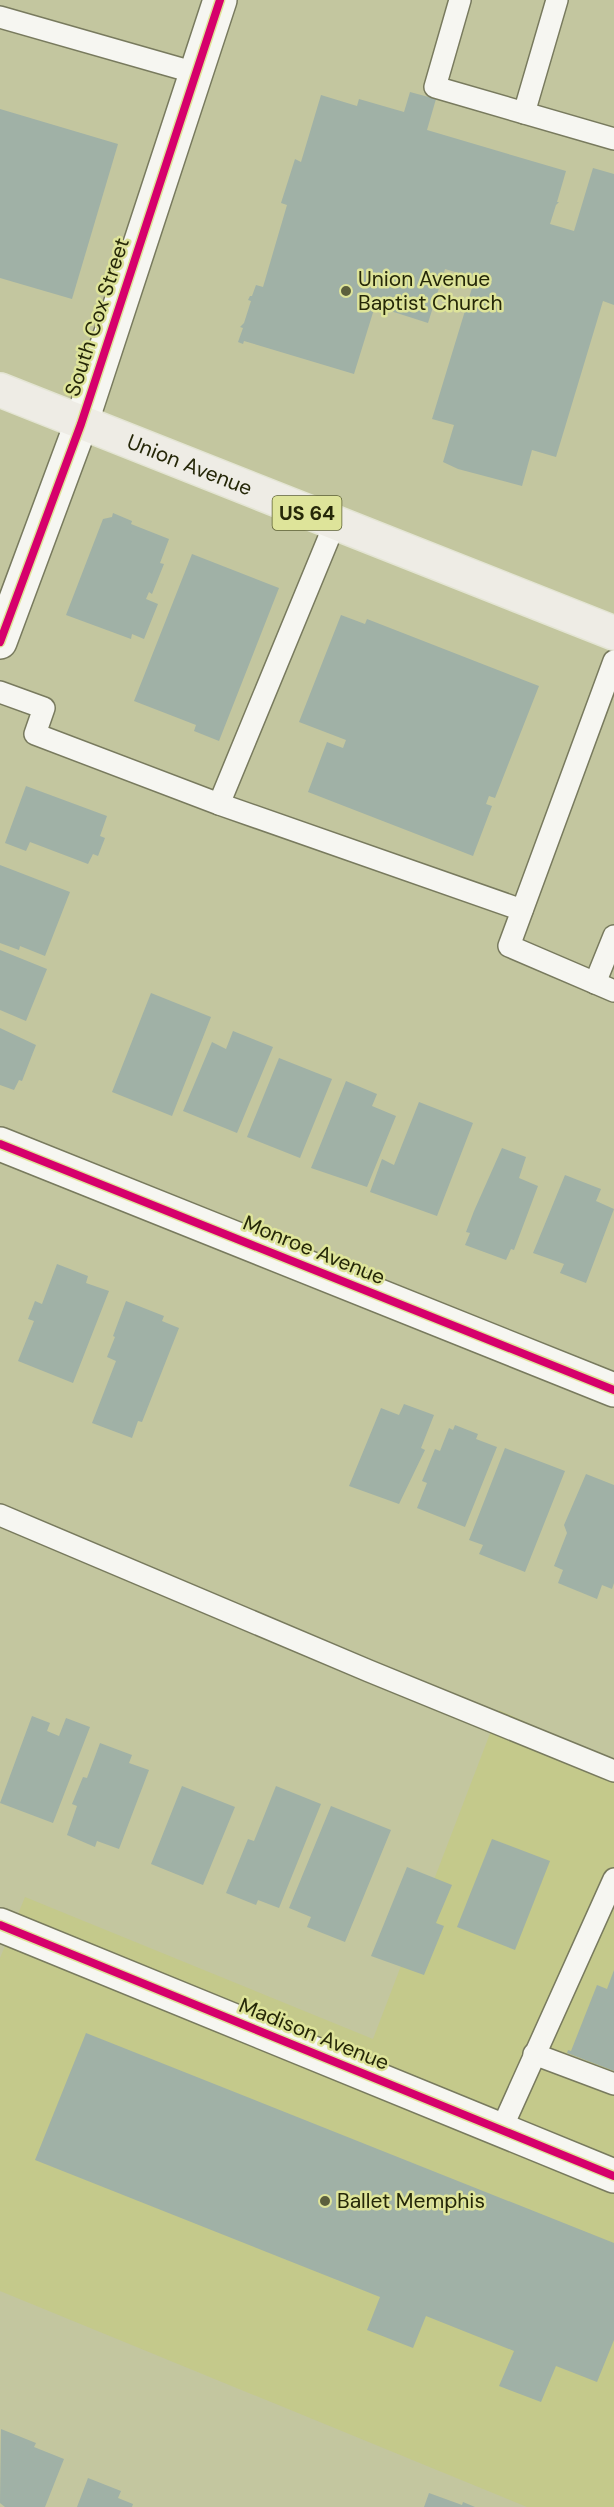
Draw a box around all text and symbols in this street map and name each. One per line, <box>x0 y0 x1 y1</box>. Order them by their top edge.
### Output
street label: South Cox Street <box>58 234 136 400</box>
place label: Union Avenue Baptist Church <box>358 265 503 317</box>
marker: Union Avenue Baptist Church <box>339 284 353 298</box>
street label: Union Avenue <box>123 428 256 502</box>
road number: US 64 <box>272 496 342 530</box>
street label: Monroe Avenue <box>239 1209 389 1291</box>
street label: Madison Avenue <box>235 1991 393 2077</box>
place label: Ballet Memphis <box>337 2187 485 2215</box>
marker: Ballet Memphis <box>318 2194 332 2208</box>

